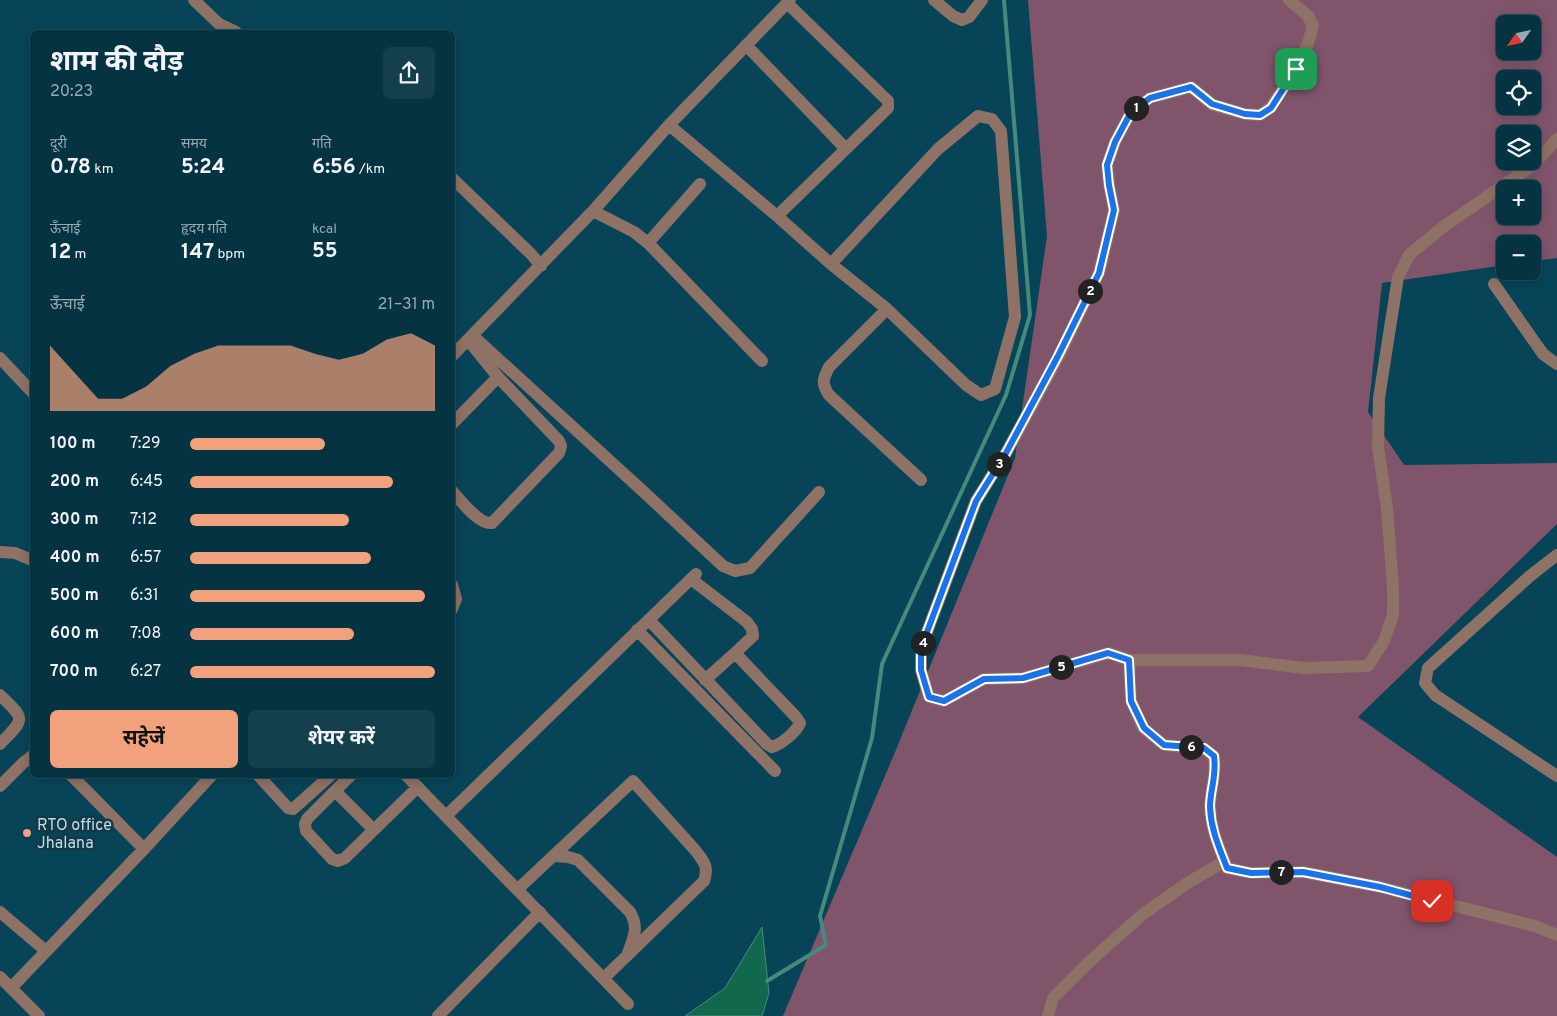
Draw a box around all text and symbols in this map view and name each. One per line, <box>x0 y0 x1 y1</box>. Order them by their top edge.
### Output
north arrow <box>1496 15 1541 60</box>
map controls <box>1496 15 1541 280</box>
text: शाम की दौड़ <box>50 45 183 81</box>
button: share <box>383 47 435 99</box>
pin <box>1275 48 1317 90</box>
icon: arrive <box>1282 55 1310 83</box>
button: locate <box>1496 70 1541 115</box>
text: 20:23 <box>50 82 93 102</box>
pin: 1 <box>1124 96 1148 120</box>
text: 1 <box>1134 100 1139 117</box>
button: layers <box>1496 125 1541 170</box>
text: दूरी <box>50 136 67 153</box>
text: समय <box>181 136 207 153</box>
text: गति <box>312 136 332 153</box>
text: 0.78 <box>50 154 91 181</box>
text: 5:24 <box>181 154 225 181</box>
text: 6:56 <box>312 154 356 181</box>
text: km <box>91 161 114 178</box>
text: /km <box>356 161 385 178</box>
button: + <box>1496 180 1541 225</box>
text: ऊँचाई <box>50 221 80 238</box>
text: हृदय गति <box>181 221 227 238</box>
text: kcal <box>312 221 337 238</box>
button: − <box>1496 235 1541 280</box>
text: 55 <box>312 238 338 265</box>
text: 12 <box>50 239 71 266</box>
text: 147 <box>181 239 214 266</box>
text: m <box>71 246 86 263</box>
text: bpm <box>214 246 245 263</box>
pin: 2 <box>1078 278 1102 304</box>
text: 2 <box>1086 283 1095 300</box>
text: ऊँचाई <box>50 295 85 315</box>
text: 21–31 m <box>377 295 435 315</box>
text: 100 m <box>50 434 96 454</box>
text: 7:29 <box>130 434 161 454</box>
pin: 3 <box>986 452 1012 476</box>
text: 3 <box>995 456 1004 473</box>
text: 200 m <box>50 472 99 492</box>
text: 6:45 <box>130 472 163 492</box>
text: 300 m <box>50 510 98 530</box>
text: 7:12 <box>130 510 157 530</box>
text: 400 m <box>50 548 99 568</box>
text: 6:57 <box>130 548 161 568</box>
text: 500 m <box>50 586 99 606</box>
text: 6:31 <box>130 586 159 606</box>
text: 600 m <box>50 624 99 644</box>
text: 7:08 <box>130 624 161 644</box>
pin: 4 <box>910 630 936 656</box>
text: 4 <box>919 635 928 652</box>
pin: 5 <box>1048 654 1074 680</box>
text: 5 <box>1057 659 1066 676</box>
text: 700 m <box>50 662 98 682</box>
text: 6:27 <box>130 662 161 682</box>
button: सहेजें <box>50 710 238 768</box>
button: शेयर करें <box>248 710 435 768</box>
pin: 6 <box>1178 734 1204 760</box>
text: 6 <box>1187 739 1196 756</box>
place label: RTO office Jhalana <box>37 816 112 854</box>
marker: RTO office Jhalana <box>21 827 33 839</box>
pin: 7 <box>1268 860 1294 884</box>
text: 7 <box>1278 864 1285 881</box>
pin <box>1411 880 1453 922</box>
icon: check <box>1418 887 1446 915</box>

